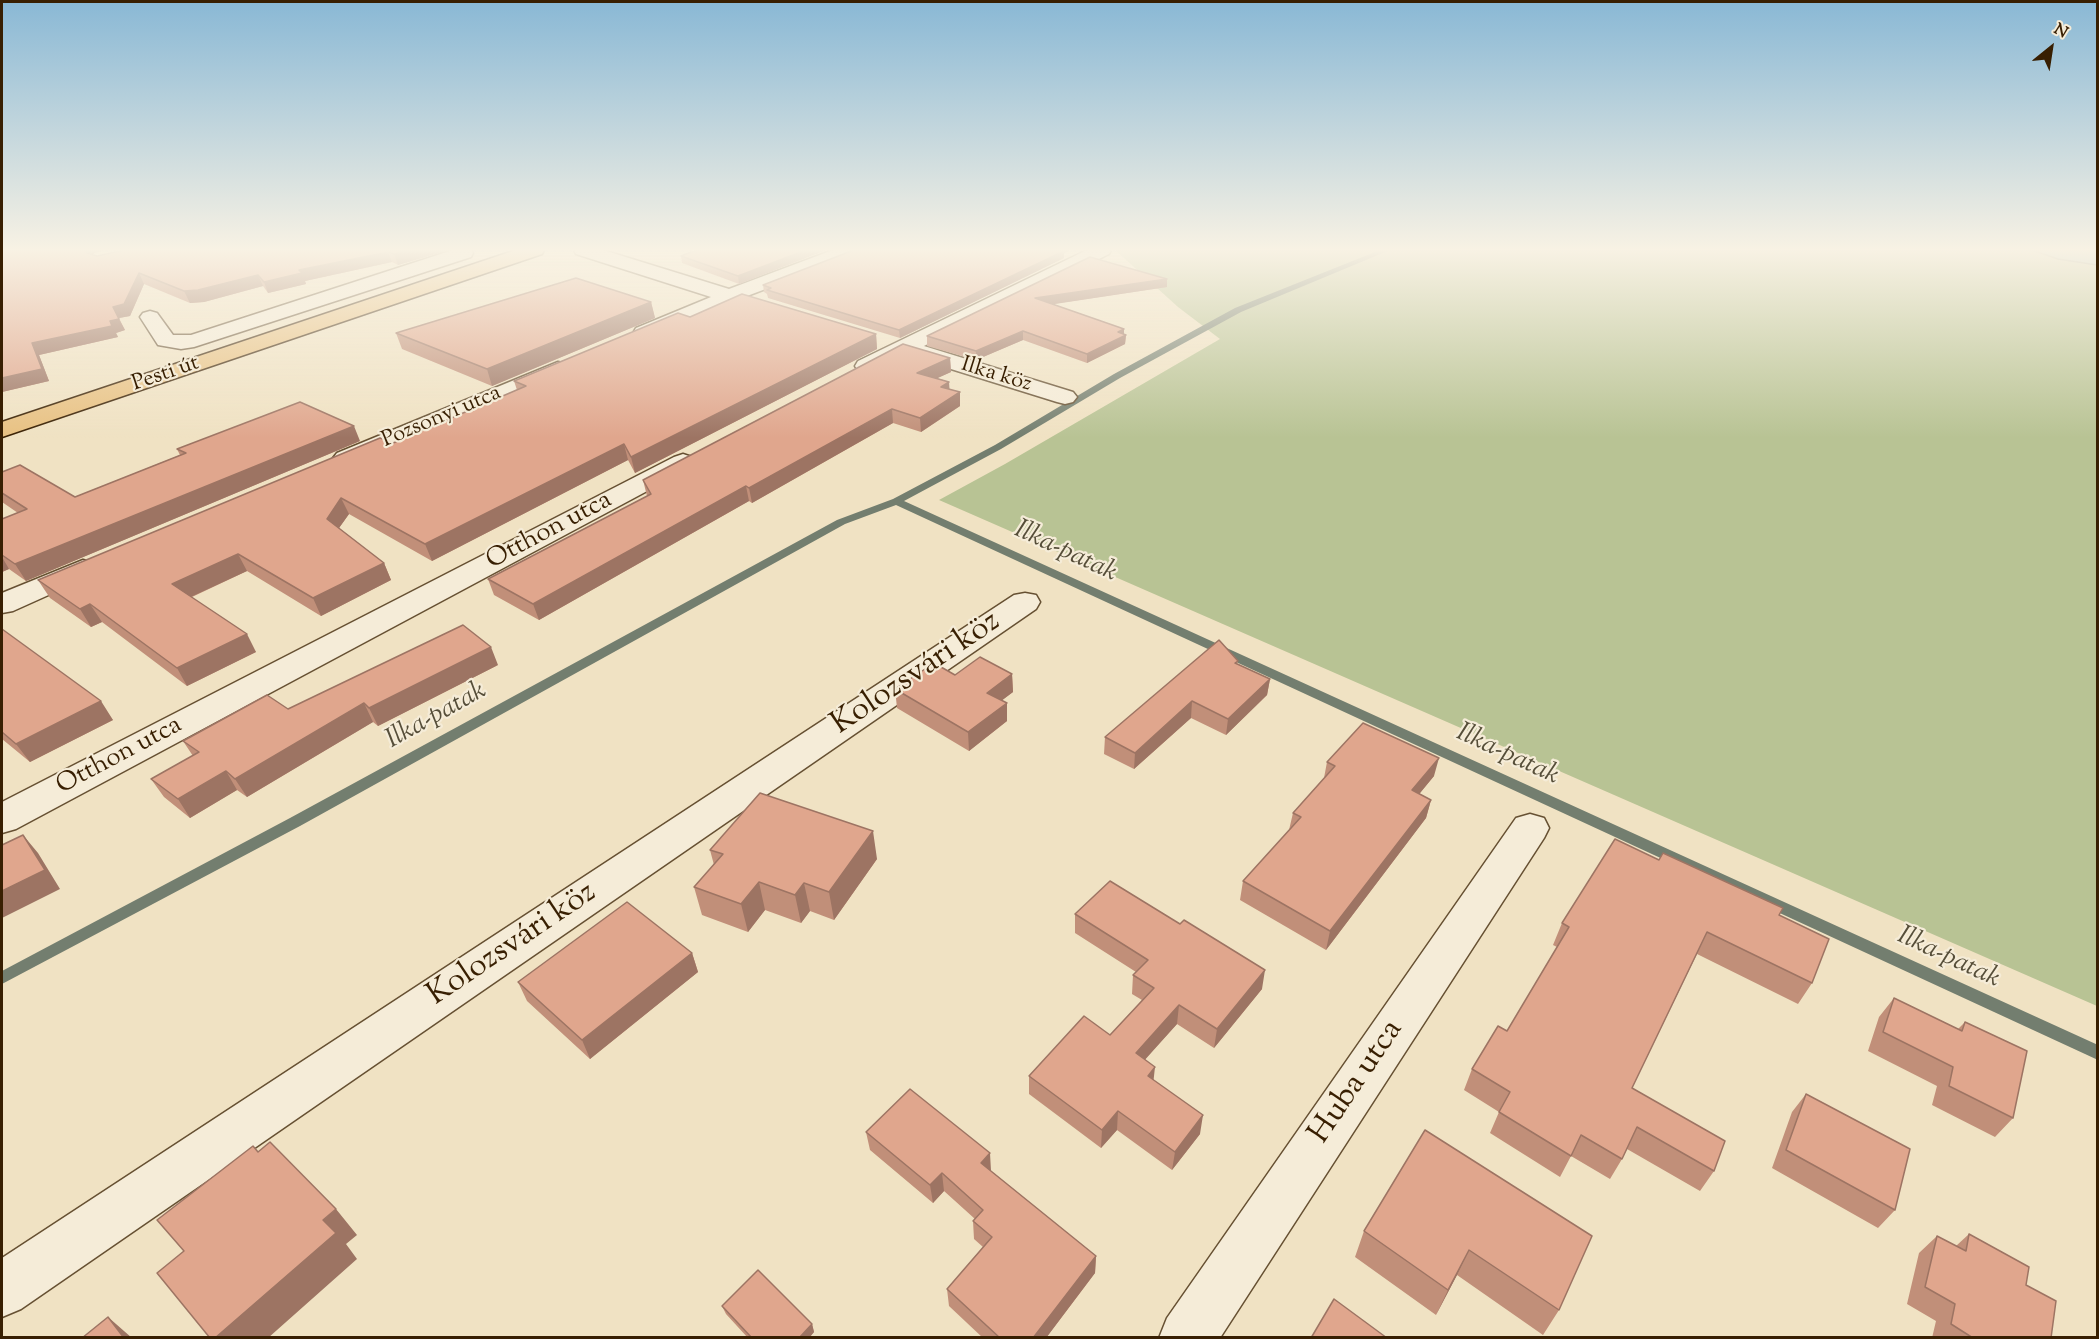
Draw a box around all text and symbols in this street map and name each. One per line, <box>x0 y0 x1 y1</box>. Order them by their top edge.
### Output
north arrow <box>2021 18 2081 78</box>
text: N <box>2049 19 2072 45</box>
street label: Pesti út <box>129 351 203 399</box>
street label: Ilka köz <box>958 353 1034 399</box>
street label: Pozsonyi utca <box>378 381 506 455</box>
street label: Otthon utca <box>482 486 618 578</box>
water label: Ilka-patak <box>1008 515 1122 591</box>
street label: Kolozsvári köz <box>825 604 1009 746</box>
water label: Ilka-patak <box>381 676 493 758</box>
street label: Otthon utca <box>52 711 188 803</box>
water label: Ilka-patak <box>1450 718 1564 794</box>
street label: Kolozsvári köz <box>421 875 605 1017</box>
water label: Ilka-patak <box>1891 921 2005 997</box>
street label: Huba utca <box>1303 1014 1413 1152</box>

